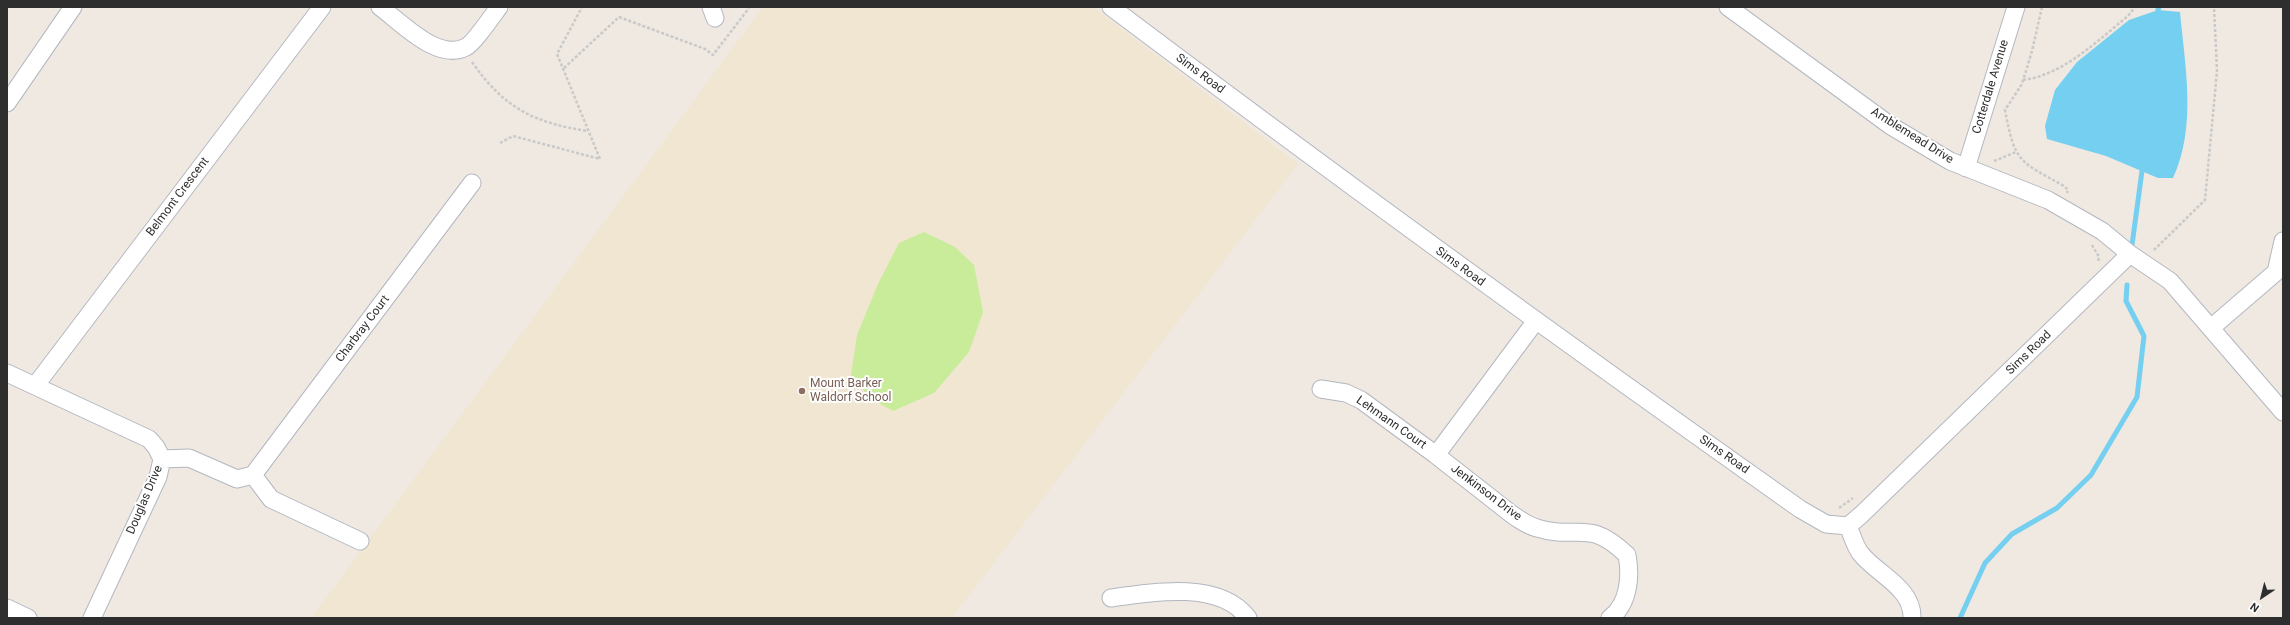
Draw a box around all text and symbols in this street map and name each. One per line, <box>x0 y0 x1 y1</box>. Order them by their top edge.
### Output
street label: Cotterdale Avenue <box>1970 38 2012 136</box>
street label: Sims Road <box>1173 51 1227 97</box>
street label: Amblemead Drive <box>1868 105 1956 167</box>
street label: Belmont Crescent <box>144 155 212 239</box>
street label: Sims Road <box>1433 244 1487 290</box>
street label: Charbray Court <box>333 293 393 365</box>
street label: Sims Road <box>2003 328 2055 378</box>
place label: Mount Barker Waldorf School <box>810 377 891 405</box>
marker: Mount Barker Waldorf School <box>797 386 807 396</box>
street label: Lehmann Court <box>1353 394 1429 452</box>
street label: Sims Road <box>1696 433 1752 477</box>
street label: Jenkinson Drive <box>1448 462 1524 524</box>
street label: Douglas Drive <box>124 463 166 537</box>
north arrow <box>2242 577 2282 617</box>
text: N <box>2248 600 2262 615</box>

